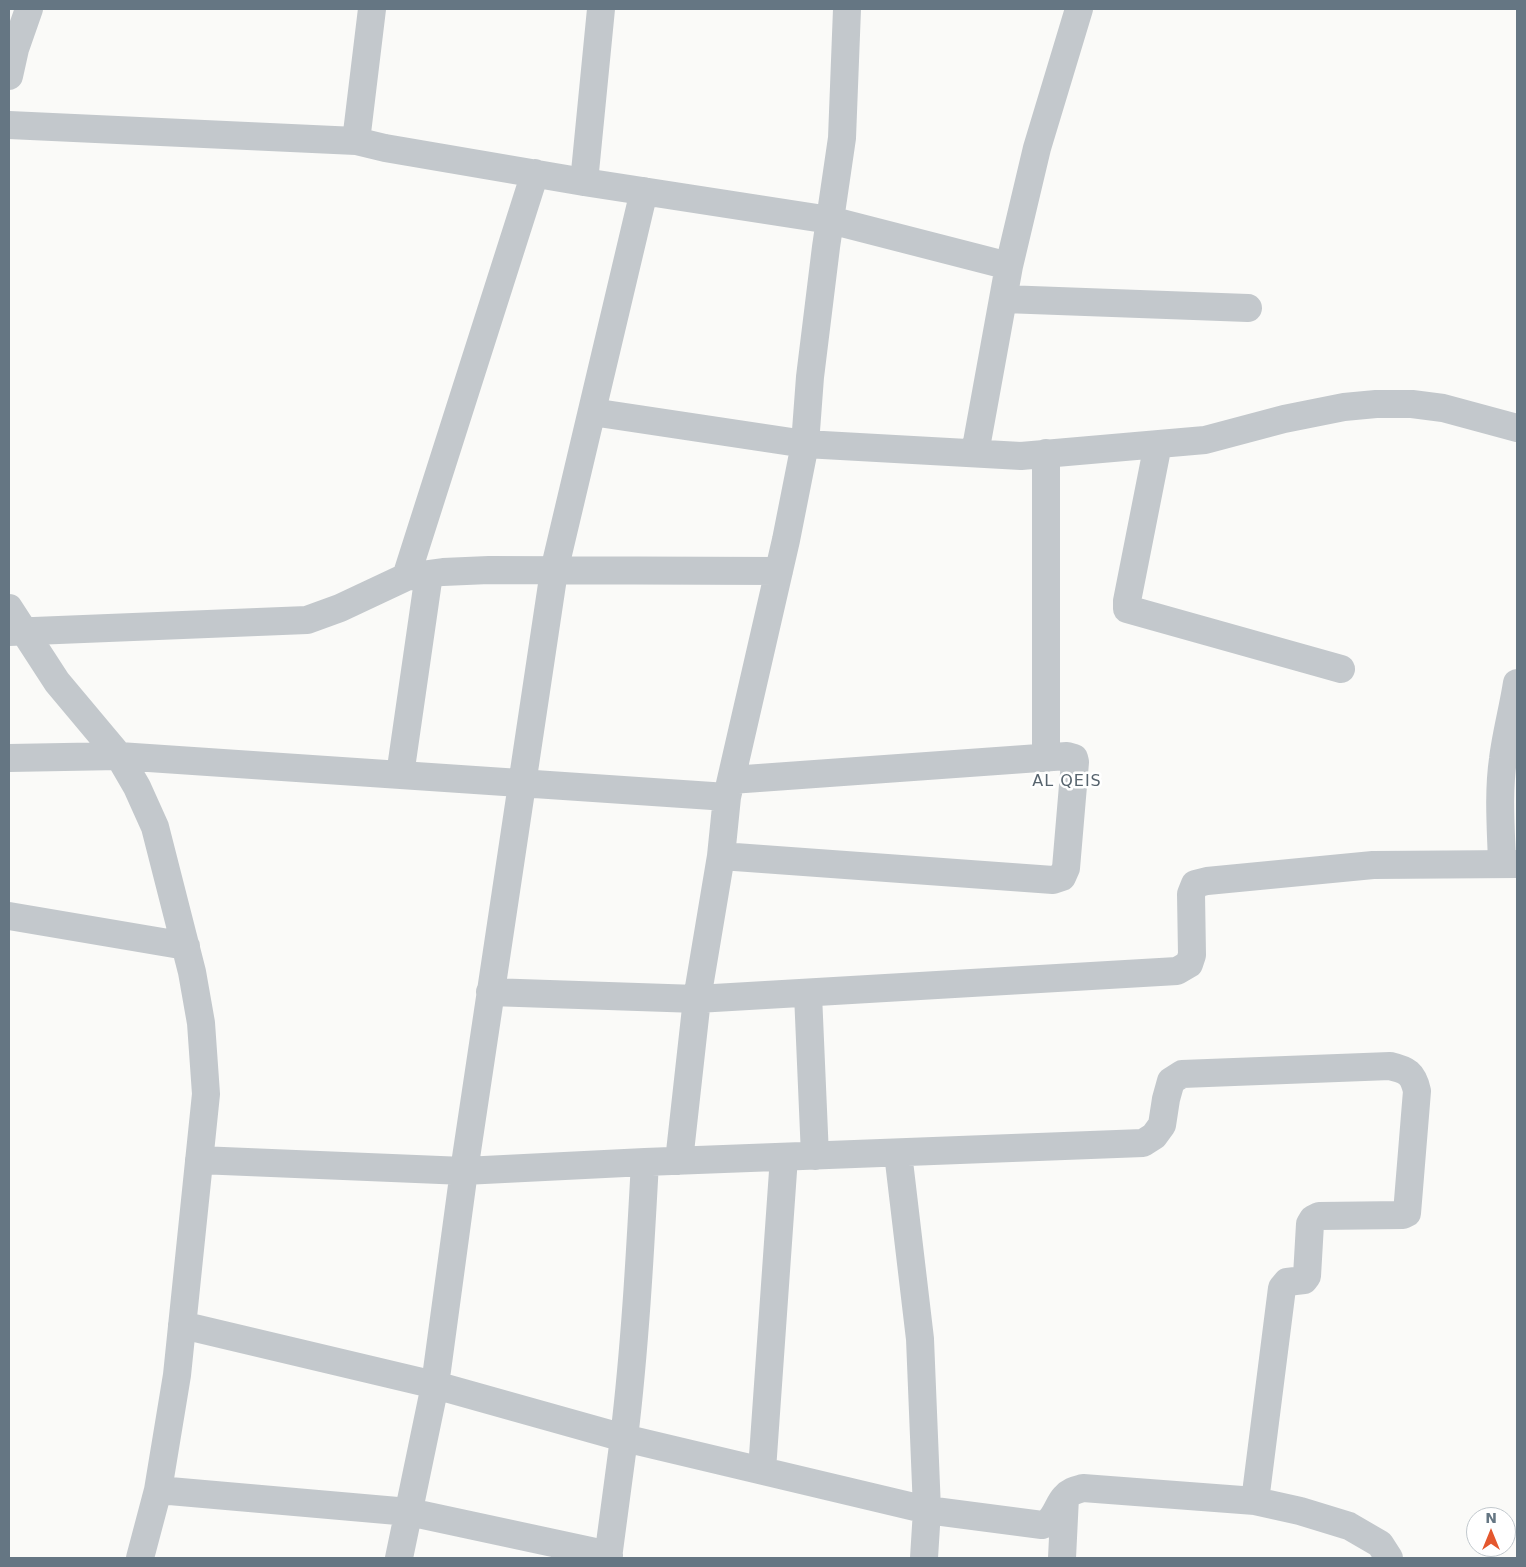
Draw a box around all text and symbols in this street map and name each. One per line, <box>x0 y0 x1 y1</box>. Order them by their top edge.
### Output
district label: AL QEIS <box>1031 772 1103 792</box>
north arrow <box>1466 1507 1516 1557</box>
text: N <box>1485 1510 1497 1526</box>

